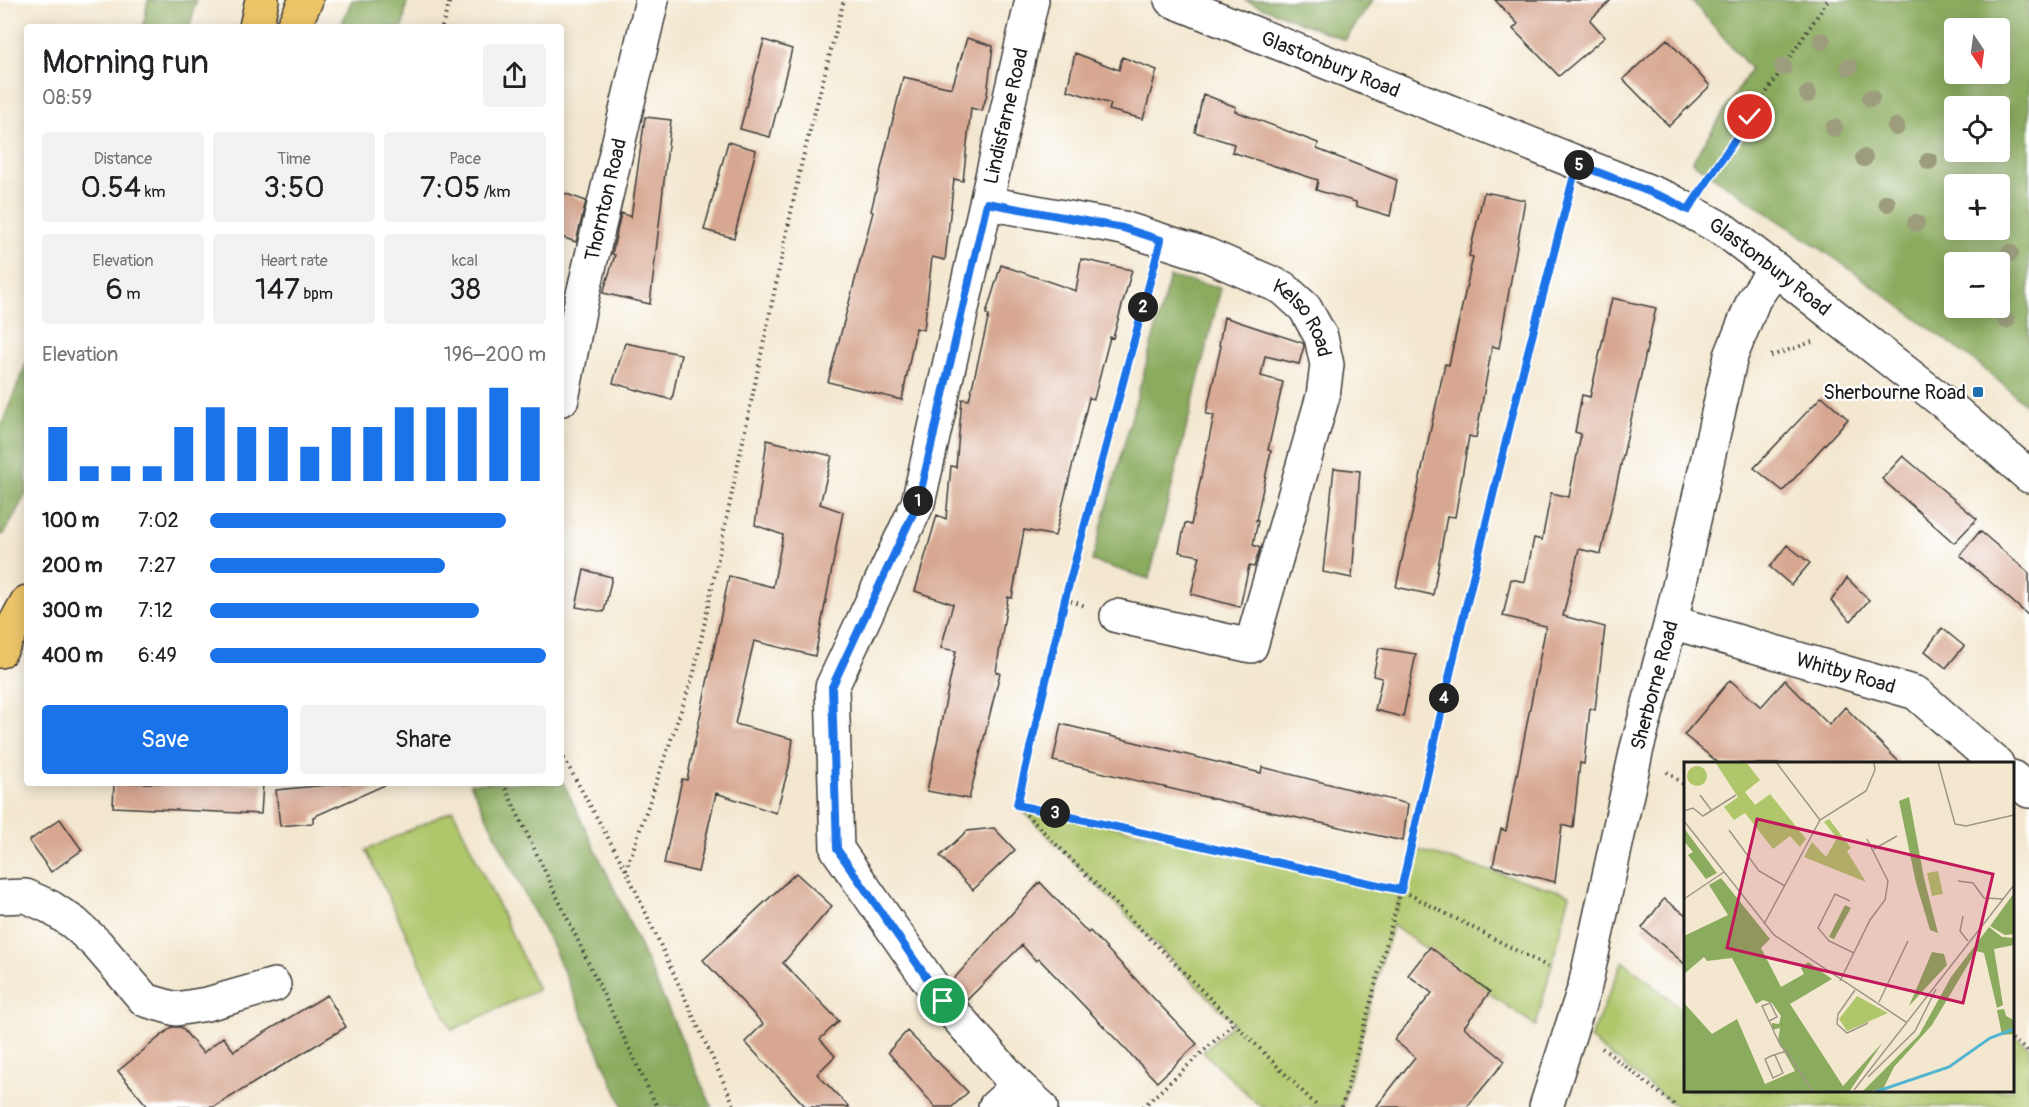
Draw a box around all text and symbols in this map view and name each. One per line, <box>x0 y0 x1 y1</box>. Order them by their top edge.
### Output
north arrow <box>1944 18 2010 84</box>
map controls <box>1944 18 2010 318</box>
street label: Glastonbury Road <box>1258 25 1404 103</box>
text: Morning run <box>42 42 209 83</box>
button: share <box>483 44 546 107</box>
street label: Lindisfarne Road <box>978 45 1034 187</box>
text: 08:59 <box>42 85 92 110</box>
pin <box>1724 91 1775 142</box>
button: locate <box>1944 96 2010 162</box>
icon: check <box>1733 100 1766 133</box>
street label: Thornton Road <box>579 136 632 263</box>
text: Distance <box>94 149 152 169</box>
text: Time <box>277 149 311 169</box>
text: Pace <box>449 149 481 169</box>
pin: 5 <box>1564 150 1594 180</box>
text: 5 <box>1575 155 1583 175</box>
text: 0.54 <box>80 169 141 206</box>
text: 3:50 <box>263 169 325 206</box>
text: 7:05 <box>420 169 480 206</box>
button: + <box>1944 174 2010 240</box>
text: km <box>141 182 166 202</box>
text: /km <box>480 182 510 202</box>
street label: Glastonbury Road <box>1705 212 1836 321</box>
text: Elevation <box>93 251 153 271</box>
text: Heart rate <box>260 251 328 271</box>
text: kcal <box>452 251 478 271</box>
button: − <box>1944 252 2010 318</box>
text: 6 <box>105 271 123 308</box>
text: 147 <box>255 271 300 308</box>
text: 38 <box>449 271 481 308</box>
street label: Kelso Road <box>1269 273 1337 359</box>
text: m <box>123 284 141 304</box>
text: bpm <box>300 284 333 304</box>
pin: 2 <box>1128 292 1158 322</box>
text: 2 <box>1139 297 1147 317</box>
text: Elevation <box>42 342 118 367</box>
text: 196–200 m <box>444 342 546 367</box>
place label: Sherbourne Road <box>1823 380 1966 405</box>
marker: Sherbourne Road <box>1971 385 1985 399</box>
pin: 1 <box>903 486 933 516</box>
text: 1 <box>915 491 921 511</box>
text: 100 m <box>42 508 99 533</box>
text: 7:02 <box>138 508 179 533</box>
text: 200 m <box>42 553 103 578</box>
text: 7:27 <box>138 553 176 578</box>
text: 300 m <box>42 598 103 623</box>
text: 7:12 <box>138 598 173 623</box>
street label: Sherborne Road <box>1625 618 1683 752</box>
text: 400 m <box>42 643 103 668</box>
text: 6:49 <box>138 643 177 668</box>
street label: Whitby Road <box>1793 646 1899 699</box>
pin: 4 <box>1429 683 1459 713</box>
text: 4 <box>1439 688 1449 708</box>
button: Save <box>42 705 288 774</box>
button: Share <box>300 705 546 774</box>
inset map <box>1684 762 2014 1092</box>
pin: 3 <box>1040 798 1070 828</box>
text: 3 <box>1051 803 1059 823</box>
pin <box>917 975 968 1026</box>
icon: arrive <box>926 984 959 1017</box>

